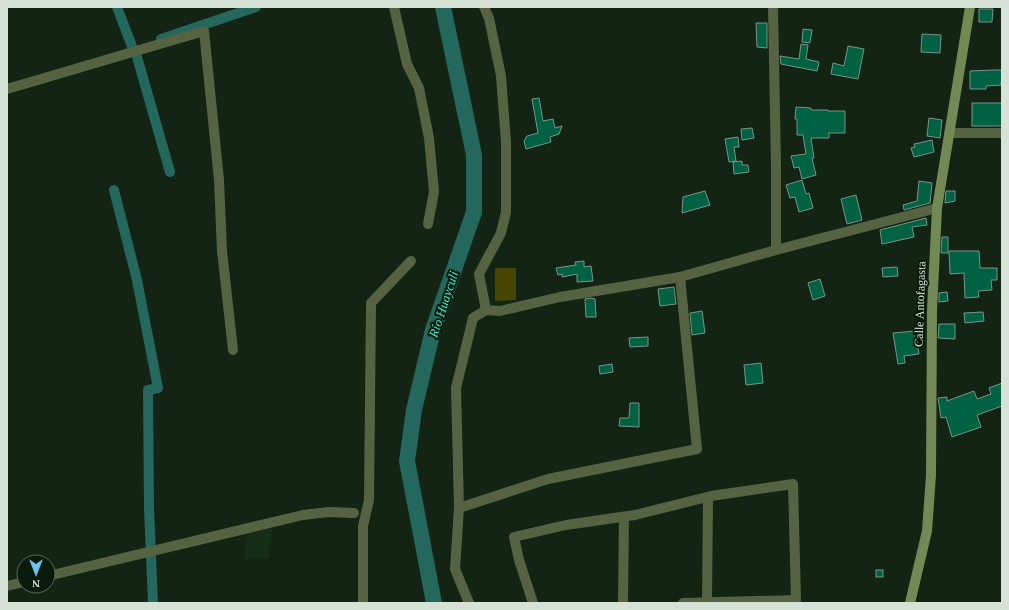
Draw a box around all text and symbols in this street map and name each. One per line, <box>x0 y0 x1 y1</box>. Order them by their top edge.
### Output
street label: Calle Antofagasta <box>912 260 929 347</box>
water label: Río Huayculi <box>425 269 461 340</box>
north arrow <box>16 554 56 594</box>
text: N <box>32 578 40 590</box>

